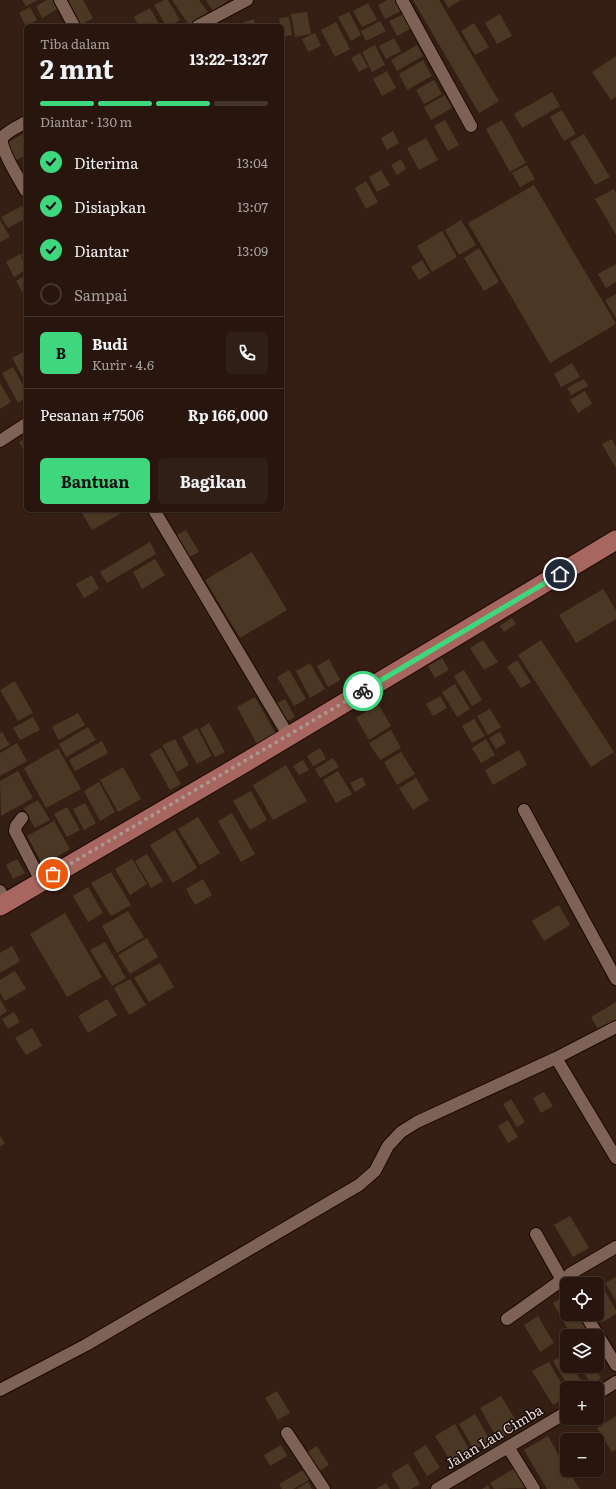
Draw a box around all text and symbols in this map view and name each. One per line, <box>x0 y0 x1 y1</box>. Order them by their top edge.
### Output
text: Tiba dalam <box>40 34 110 53</box>
text: 13:22–13:27 <box>189 47 268 70</box>
text: 2 mnt <box>40 48 114 87</box>
text: Diantar · 130 m <box>40 112 132 131</box>
icon: check <box>40 151 62 173</box>
text: Diterima <box>74 151 138 174</box>
text: 13:04 <box>237 153 268 172</box>
icon: check <box>40 195 62 217</box>
text: Disiapkan <box>74 195 146 218</box>
text: 13:07 <box>237 197 268 216</box>
icon: check <box>40 239 62 261</box>
text: Diantar <box>74 239 129 262</box>
text: 13:09 <box>237 241 268 260</box>
text: Sampai <box>74 283 128 306</box>
text: Budi <box>92 332 128 355</box>
button: phone <box>226 332 268 374</box>
text: B <box>56 341 66 364</box>
text: Kurir · 4.6 <box>92 355 154 374</box>
text: Pesanan #7506 <box>40 403 144 426</box>
text: Rp 166,000 <box>188 403 268 426</box>
button: Bantuan <box>40 458 150 504</box>
button: Bagikan <box>158 458 268 504</box>
pin <box>543 557 577 591</box>
icon: home <box>549 563 571 585</box>
courier <box>343 671 383 711</box>
icon: bike <box>352 680 374 702</box>
pin <box>36 857 70 891</box>
icon: bag <box>42 863 64 885</box>
map controls <box>560 1277 604 1477</box>
button: locate <box>560 1277 604 1321</box>
button: layers <box>560 1329 604 1373</box>
button: + <box>560 1381 604 1425</box>
street label: Jalan Lau Cimba <box>441 1399 546 1473</box>
button: − <box>560 1433 604 1477</box>

